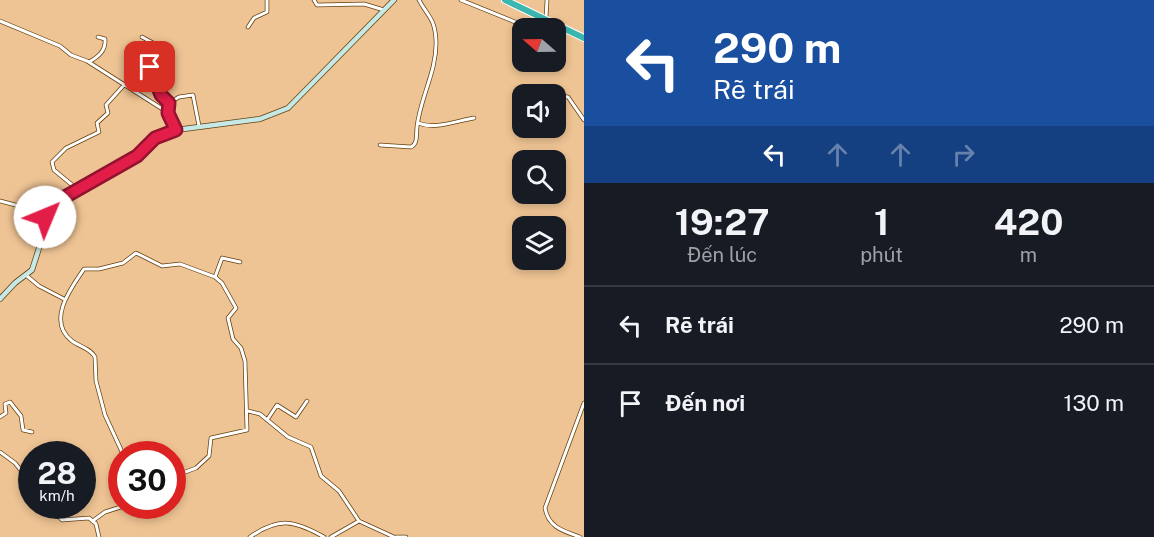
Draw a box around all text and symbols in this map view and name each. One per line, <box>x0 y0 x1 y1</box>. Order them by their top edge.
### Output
north arrow <box>512 18 566 72</box>
map controls <box>512 18 566 270</box>
text: 290 m <box>713 23 841 72</box>
icon: left <box>614 24 692 102</box>
pin <box>124 41 175 92</box>
icon: arrive <box>133 50 166 83</box>
text: Rẽ trái <box>713 73 795 105</box>
button: sound <box>512 84 566 138</box>
icon: left <box>758 138 791 171</box>
icon: ahead <box>821 138 854 171</box>
icon: ahead <box>884 138 917 171</box>
icon: right <box>947 138 980 171</box>
button: search <box>512 150 566 204</box>
position arrow <box>13 185 77 249</box>
text: 19:27 <box>675 201 770 243</box>
text: 1 <box>874 201 889 243</box>
text: 420 <box>994 201 1063 243</box>
button: layers <box>512 216 566 270</box>
text: Đến lúc <box>687 243 757 267</box>
text: phút <box>860 243 903 267</box>
text: m <box>1020 243 1037 267</box>
icon: left <box>614 309 647 342</box>
text: Rẽ trái <box>665 312 734 338</box>
text: 290 m <box>1059 312 1124 338</box>
icon: arrive <box>614 387 647 420</box>
text: Đến nơi <box>665 390 745 416</box>
text: 130 m <box>1063 390 1124 416</box>
speed limit sign: 30 <box>108 441 186 519</box>
text: 28 <box>37 455 77 491</box>
text: km/h <box>39 487 75 504</box>

